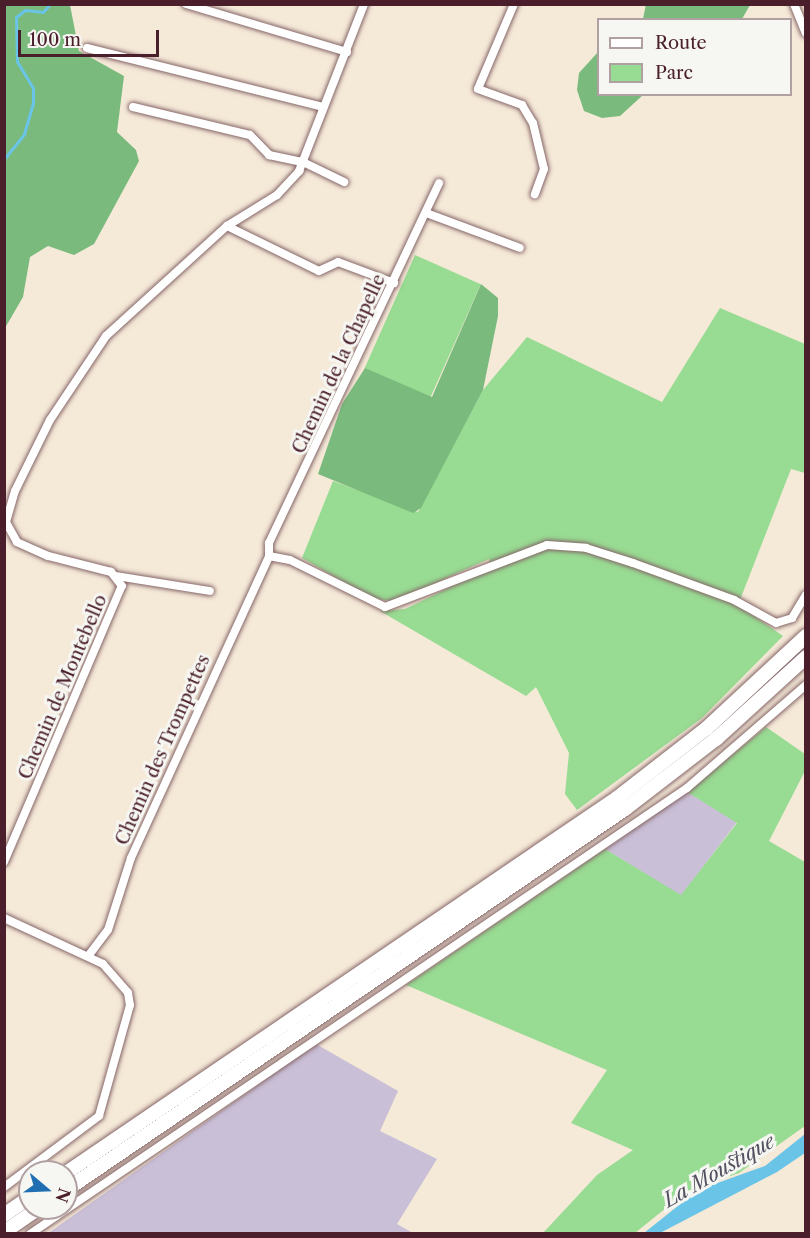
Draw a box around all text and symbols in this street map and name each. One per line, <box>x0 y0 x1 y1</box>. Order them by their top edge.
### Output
scale bar <box>21 18 162 56</box>
legend <box>597 18 792 96</box>
text: 100 m <box>29 29 81 51</box>
text: Route <box>655 32 707 54</box>
text: Parc <box>655 62 693 84</box>
street label: Chemin de la Chapelle <box>288 271 390 457</box>
street label: Chemin de Montebello <box>14 591 112 783</box>
street label: Chemin des Trompettes <box>111 651 215 849</box>
water label: La Moustique <box>659 1129 779 1213</box>
north arrow <box>18 1160 78 1220</box>
text: N <box>51 1185 75 1205</box>

